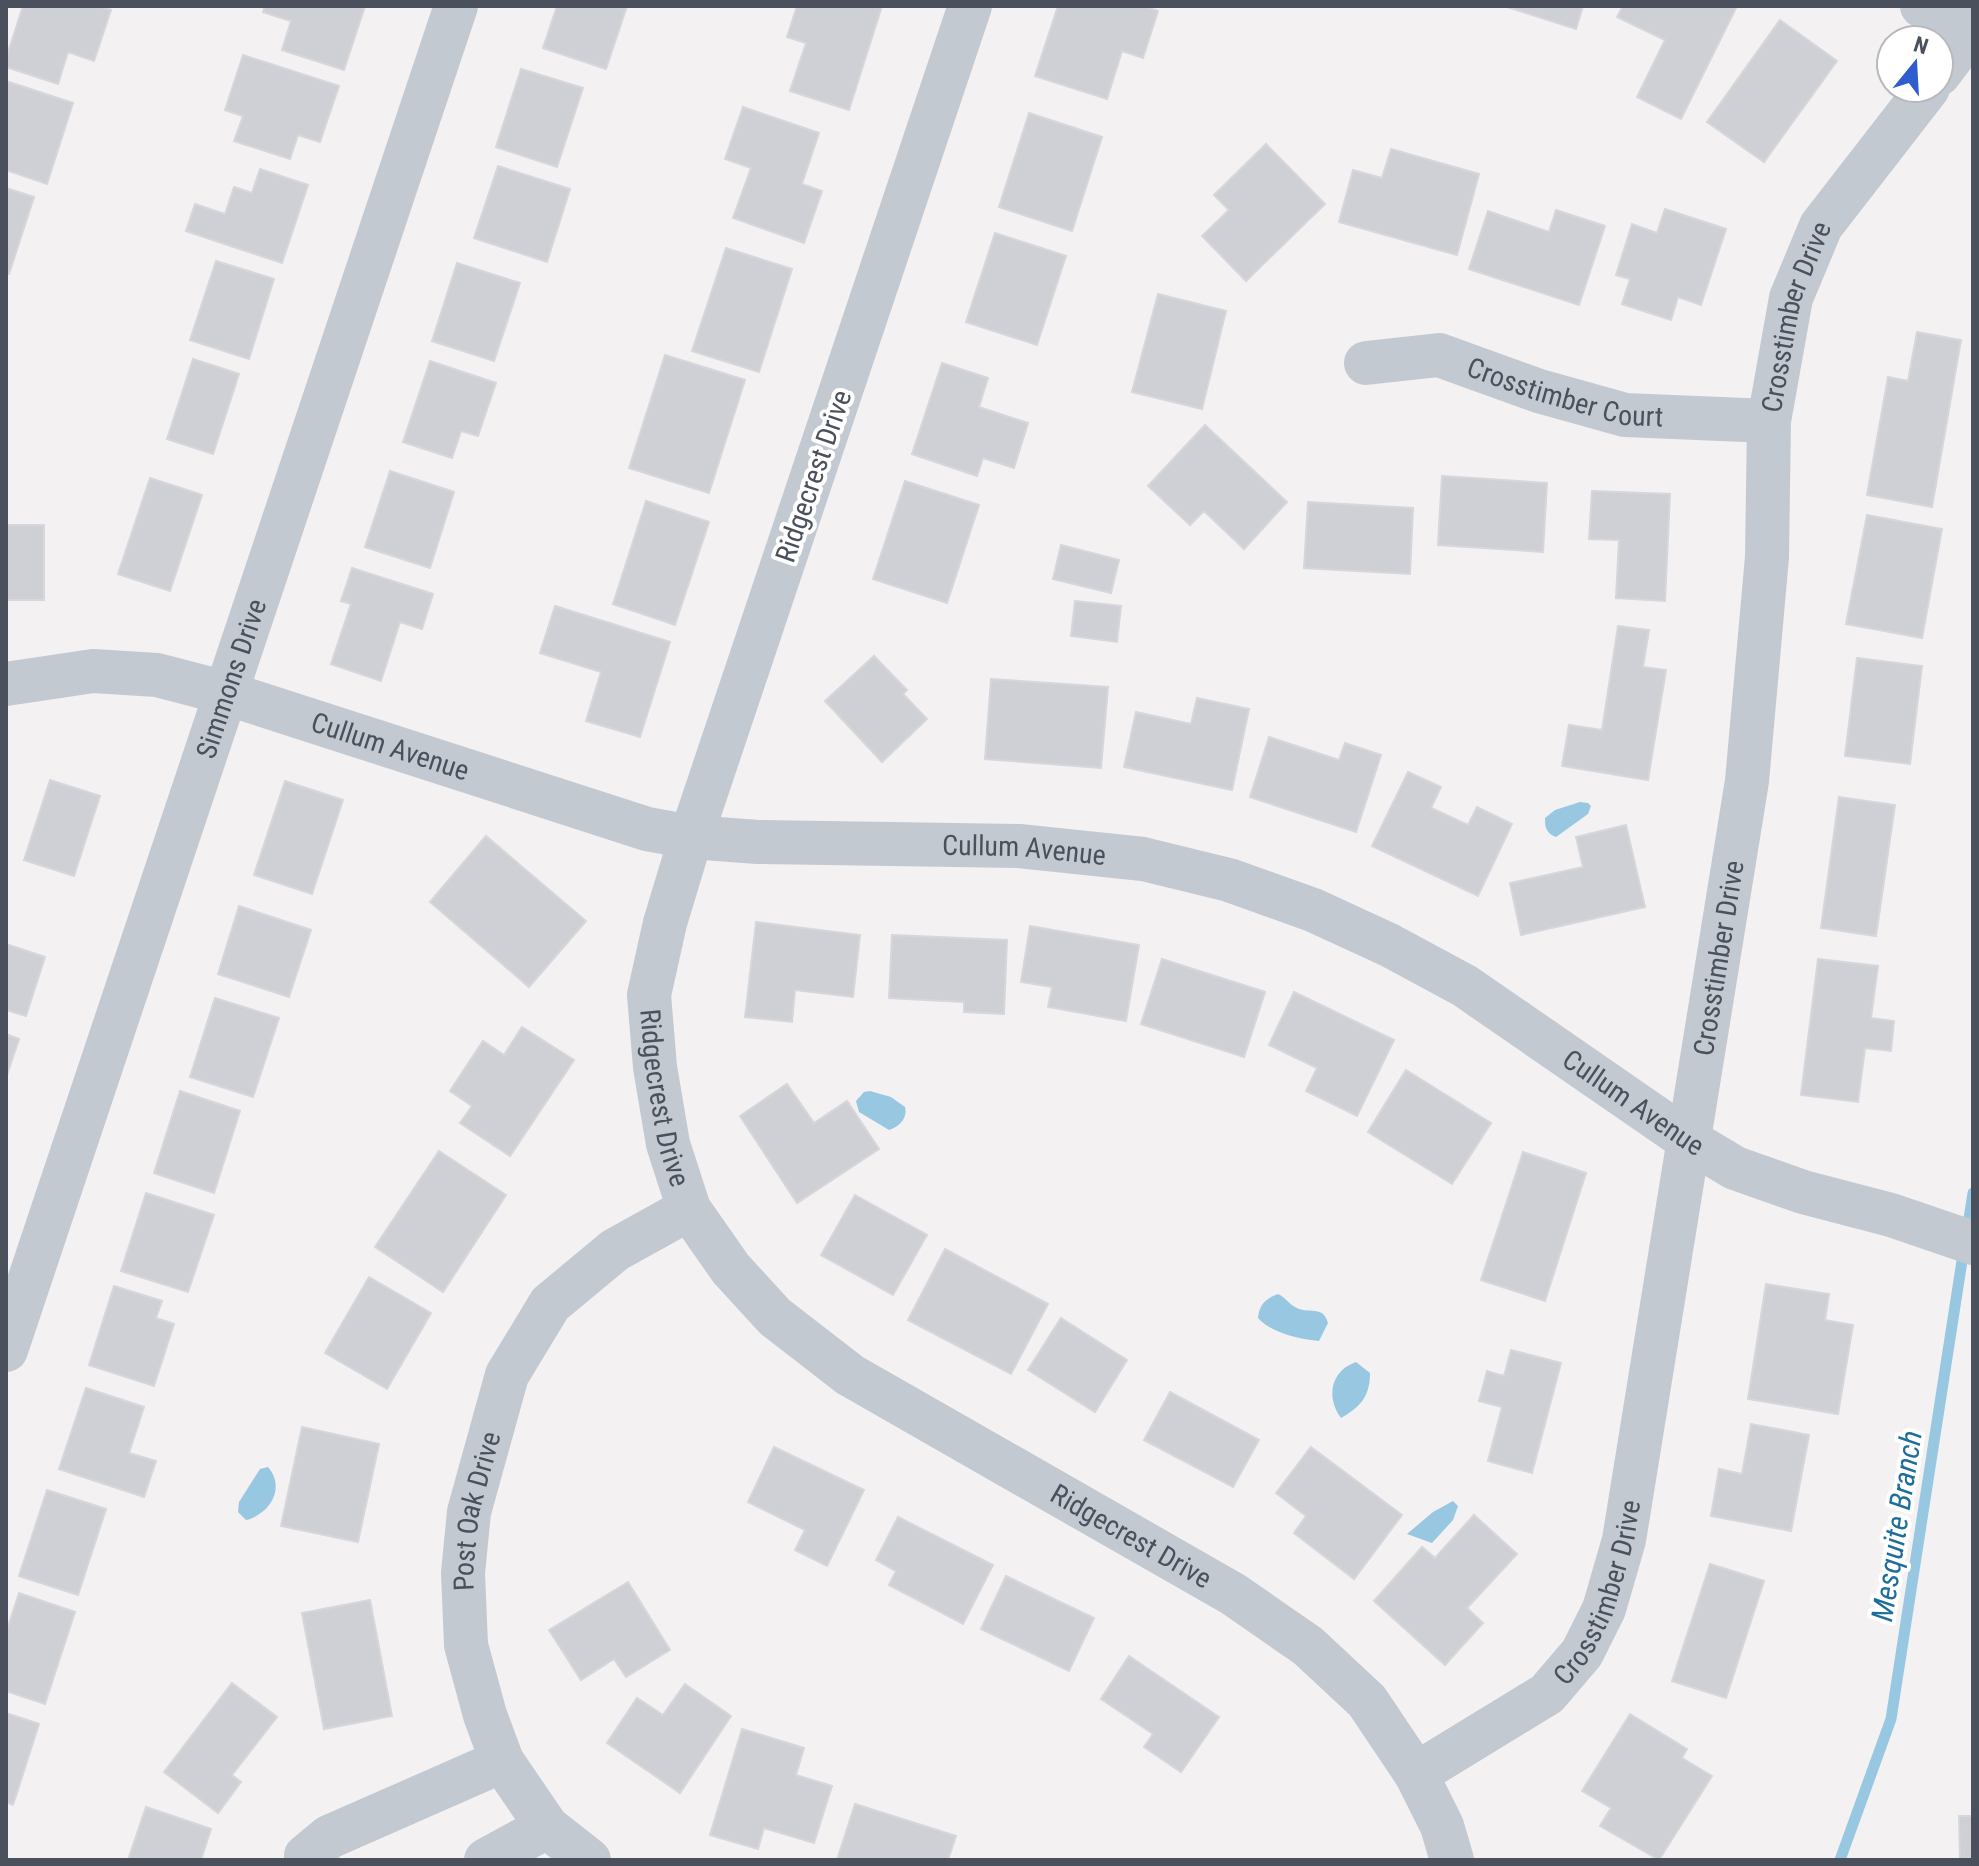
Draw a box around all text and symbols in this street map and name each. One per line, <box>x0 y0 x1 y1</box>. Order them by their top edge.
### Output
north arrow <box>1875 24 1955 104</box>
text: N <box>1911 31 1931 59</box>
street label: Crosstimber Drive <box>1755 217 1838 415</box>
street label: Crosstimber Court <box>1463 351 1664 434</box>
street label: Ridgecrest Drive <box>769 386 858 567</box>
street label: Simmons Drive <box>189 595 273 763</box>
street label: Cullum Avenue <box>307 706 473 787</box>
street label: Cullum Avenue <box>942 829 1107 872</box>
street label: Crosstimber Drive <box>1687 858 1751 1058</box>
street label: Ridgecrest Drive <box>633 1007 697 1191</box>
street label: Cullum Avenue <box>1556 1043 1710 1163</box>
street label: Post Oak Drive <box>447 1428 508 1592</box>
water label: Mesquite Branch <box>1864 1428 1929 1624</box>
street label: Ridgecrest Drive <box>1045 1477 1217 1595</box>
street label: Crosstimber Drive <box>1546 1498 1647 1691</box>

